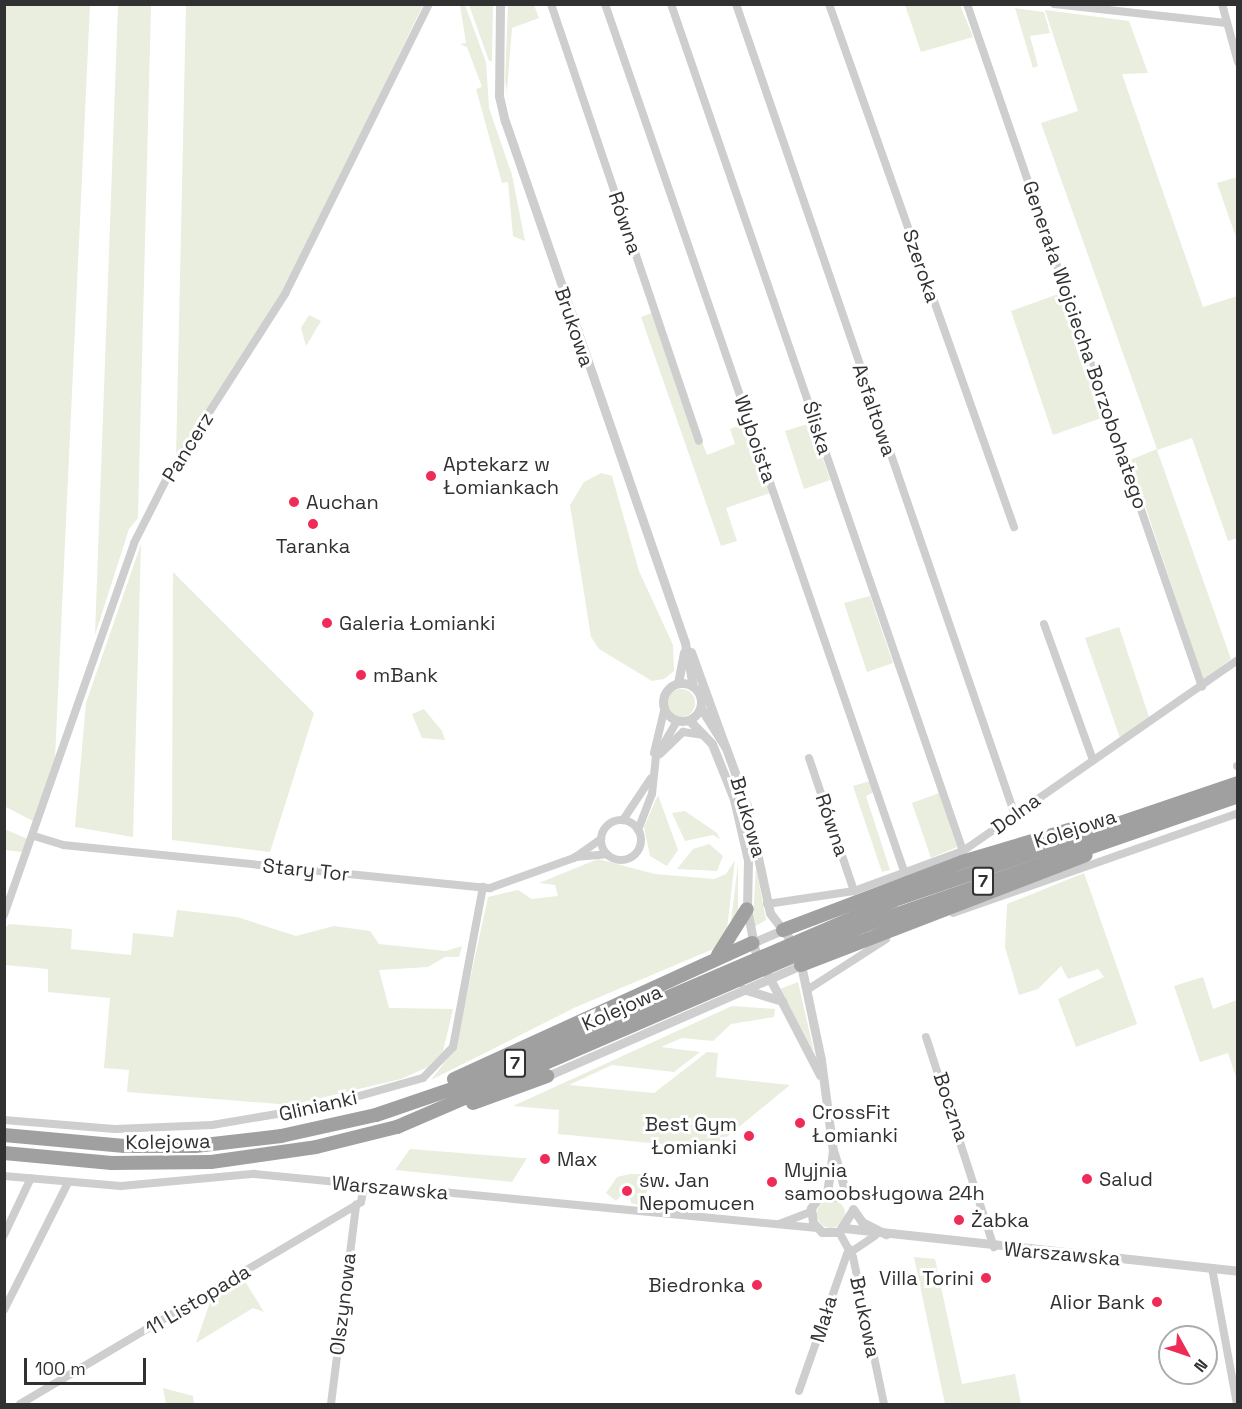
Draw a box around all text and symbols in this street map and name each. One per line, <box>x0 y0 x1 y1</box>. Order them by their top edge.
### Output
street label: Generała Wojciecha Borzobohatego <box>1017 178 1153 512</box>
street label: Równa <box>603 189 647 257</box>
street label: Szeroka <box>897 226 945 306</box>
street label: Brukowa <box>549 284 599 370</box>
street label: Asfaltowa <box>847 361 901 459</box>
street label: Wyboista <box>729 392 781 486</box>
street label: Śliska <box>797 398 837 458</box>
street label: Pancerz <box>157 408 219 486</box>
place label: Aptekarz w Łomiankach <box>443 452 559 499</box>
marker: Aptekarz w Łomiankach <box>424 469 438 483</box>
place label: Auchan <box>306 490 379 514</box>
marker: Auchan <box>287 495 301 509</box>
marker: Taranka <box>306 517 320 531</box>
place label: Taranka <box>276 534 350 558</box>
place label: Galeria Łomianki <box>339 611 495 635</box>
marker: Galeria Łomianki <box>320 616 334 630</box>
place label: mBank <box>373 663 438 687</box>
marker: mBank <box>354 668 368 682</box>
street label: Brukowa <box>725 774 771 860</box>
street label: Dolna <box>987 788 1045 840</box>
street label: Równa <box>810 791 854 859</box>
street label: Kolejowa <box>1031 804 1119 854</box>
street label: Stary Tor <box>261 853 351 887</box>
road number: 7 <box>971 866 995 896</box>
street label: Kolejowa <box>578 980 666 1036</box>
road number: 7 <box>503 1048 527 1078</box>
street label: Boczna <box>928 1069 974 1145</box>
street label: Glinianki <box>277 1085 359 1127</box>
place label: CrossFit Łomianki <box>812 1100 898 1147</box>
place label: Best Gym Łomianki <box>645 1112 737 1159</box>
marker: CrossFit Łomianki <box>793 1116 807 1130</box>
street label: Kolejowa <box>125 1129 211 1155</box>
marker: Best Gym Łomianki <box>742 1129 756 1143</box>
place label: Max <box>557 1147 598 1171</box>
marker: Max <box>538 1152 552 1166</box>
place label: Myjnia samoobsługowa 24h <box>784 1158 985 1205</box>
place label: Salud <box>1099 1167 1153 1191</box>
place label: św. Jan Nepomucen <box>639 1168 755 1215</box>
street label: Warszawska <box>331 1171 449 1205</box>
marker: Salud <box>1080 1172 1094 1186</box>
marker: Myjnia samoobsługowa 24h <box>765 1175 779 1189</box>
marker: św. Jan Nepomucen <box>620 1184 634 1198</box>
place label: Żabka <box>971 1208 1029 1232</box>
marker: Żabka <box>952 1213 966 1227</box>
street label: Warszawska <box>1003 1237 1121 1271</box>
street label: Olszynowa <box>325 1251 361 1357</box>
street label: 11 Listopada <box>141 1259 255 1341</box>
place label: Villa Torini <box>879 1266 974 1290</box>
marker: Villa Torini <box>979 1271 993 1285</box>
place label: Biedronka <box>648 1273 745 1297</box>
street label: Brukowa <box>845 1274 885 1360</box>
marker: Biedronka <box>750 1278 764 1292</box>
place label: Alior Bank <box>1050 1290 1145 1314</box>
street label: Mała <box>806 1293 842 1345</box>
marker: Alior Bank <box>1150 1295 1164 1309</box>
north arrow <box>1158 1325 1218 1385</box>
scale bar <box>27 1346 148 1384</box>
text: N <box>1189 1355 1212 1376</box>
text: 100 m <box>35 1357 86 1380</box>

